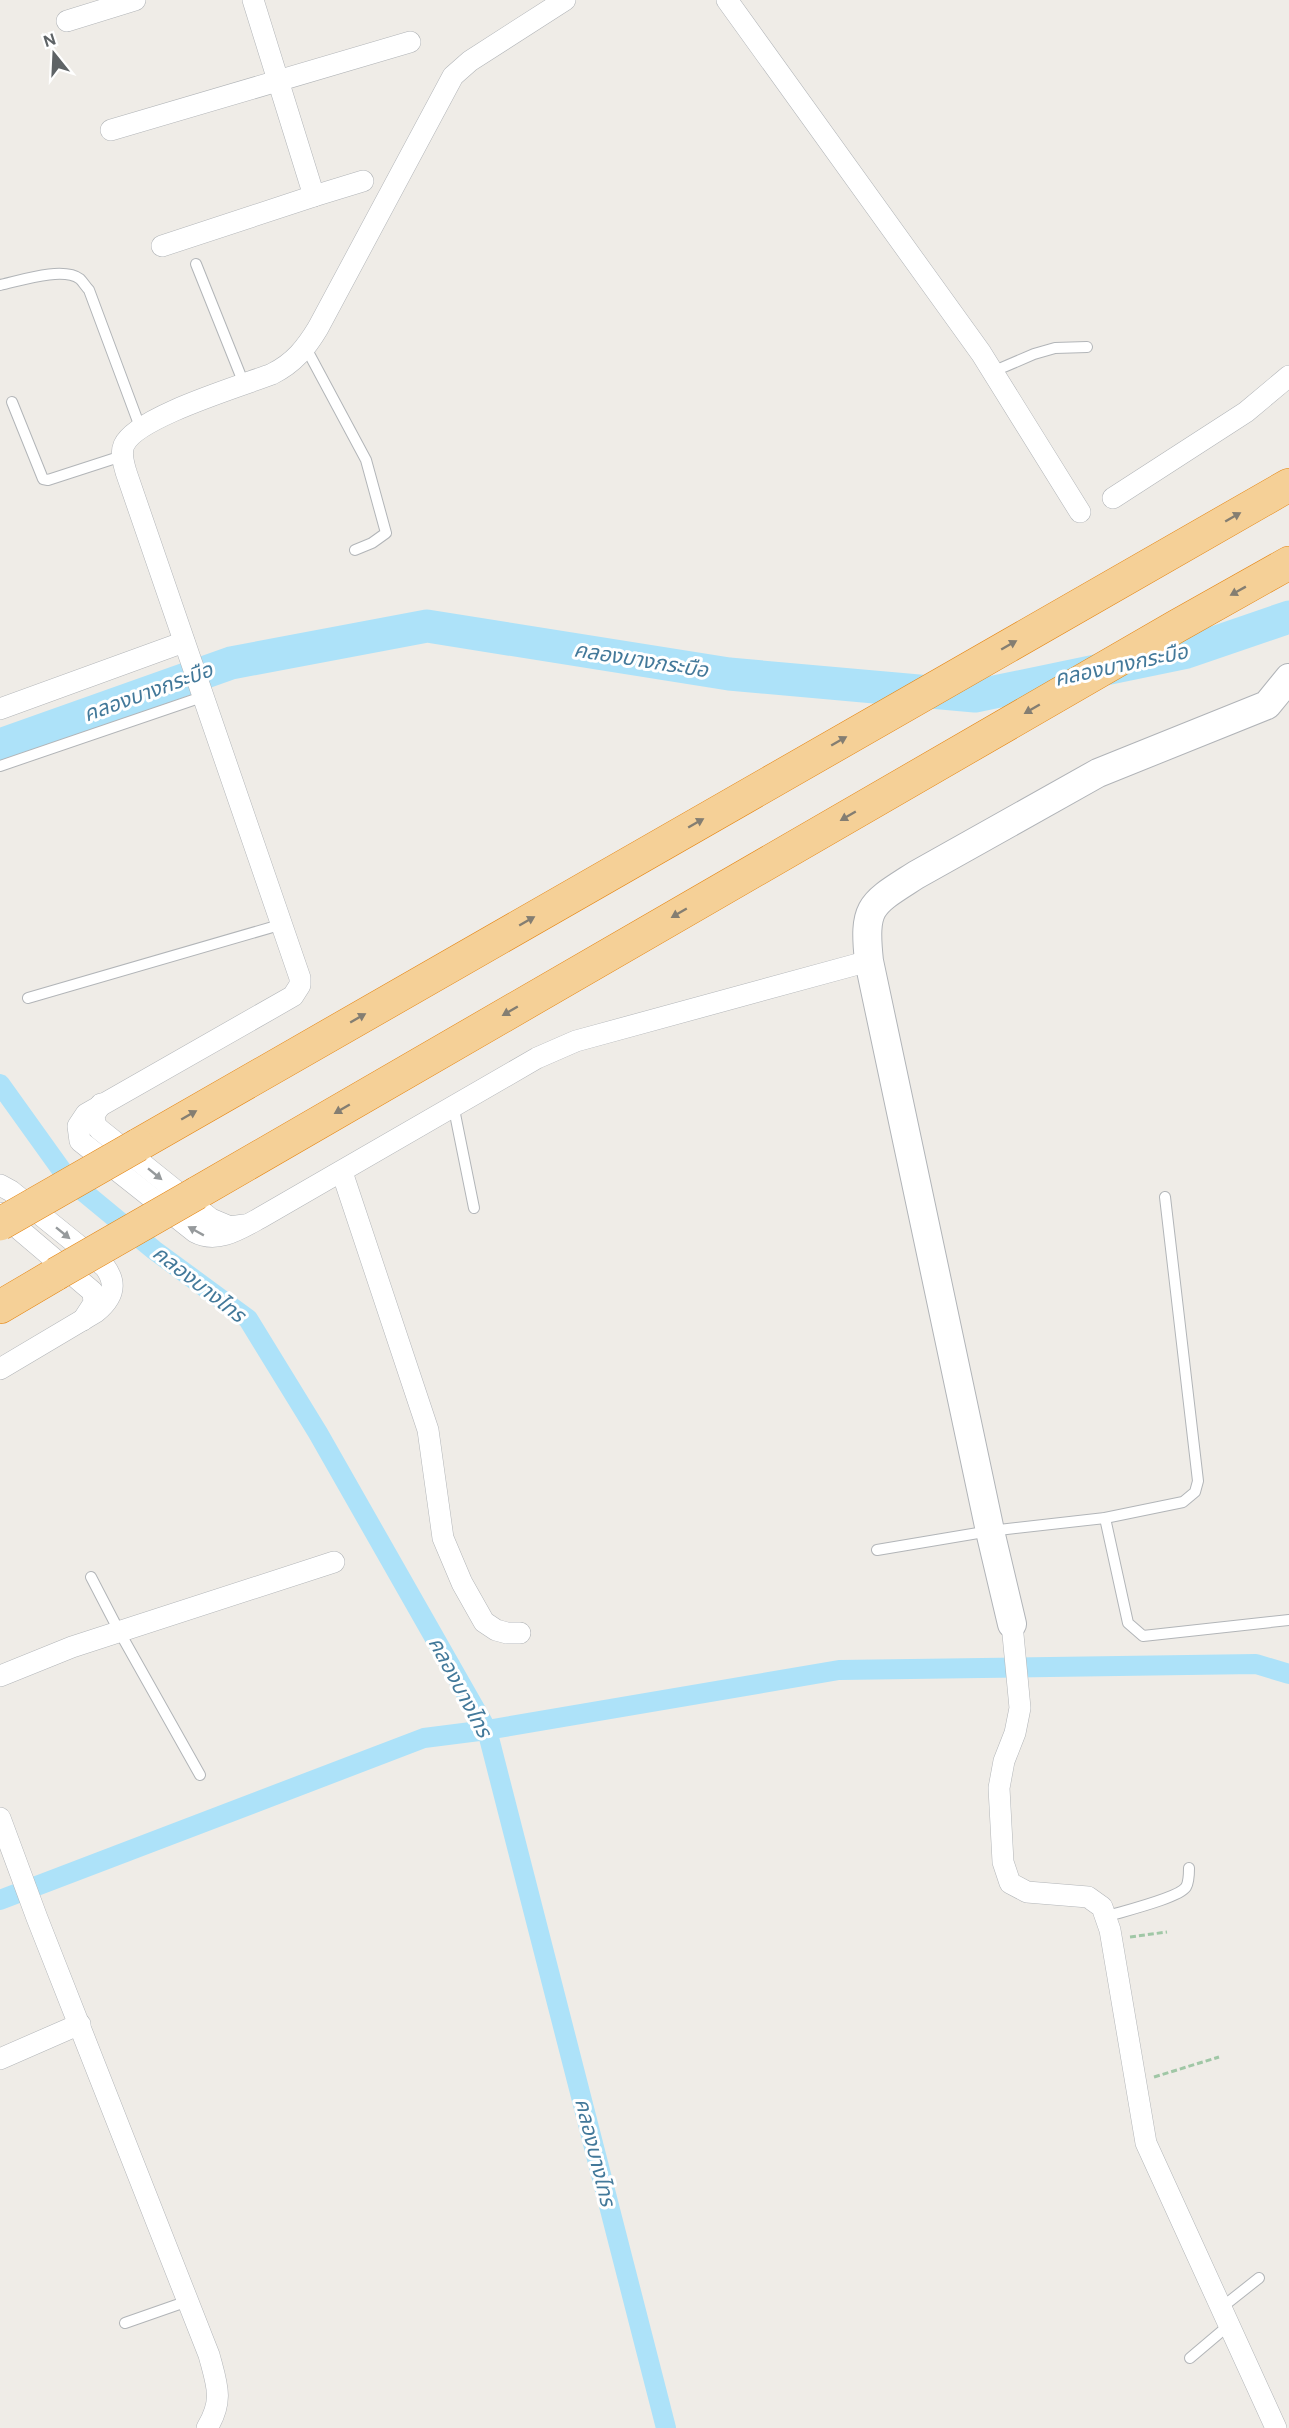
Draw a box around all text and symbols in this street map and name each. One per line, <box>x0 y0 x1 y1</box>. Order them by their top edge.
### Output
north arrow <box>24 24 84 84</box>
text: N <box>41 28 58 52</box>
one-way arrow <box>1225 512 1241 523</box>
one-way arrow <box>1230 586 1246 597</box>
water label: คลองบางกระบือ <box>572 636 711 685</box>
water label: คลองบางกระบือ <box>1052 637 1191 693</box>
one-way arrow <box>1001 640 1018 650</box>
water label: คลองบางกระบือ <box>80 655 217 728</box>
one-way arrow <box>1023 704 1040 714</box>
one-way arrow <box>831 736 848 746</box>
one-way arrow <box>840 810 856 821</box>
one-way arrow <box>688 818 704 829</box>
one-way arrow <box>671 908 687 919</box>
one-way arrow <box>519 916 536 926</box>
one-way arrow <box>501 1006 518 1016</box>
one-way arrow <box>350 1013 367 1023</box>
one-way arrow <box>333 1104 350 1114</box>
one-way arrow <box>181 1110 197 1121</box>
one-way arrow <box>147 1167 162 1180</box>
one-way arrow <box>55 1226 71 1239</box>
one-way arrow <box>187 1226 204 1236</box>
water label: คลองบางไทร <box>147 1239 252 1330</box>
water label: คลองบางไทร <box>422 1632 499 1744</box>
water label: คลองบางไทร <box>568 2095 622 2211</box>

